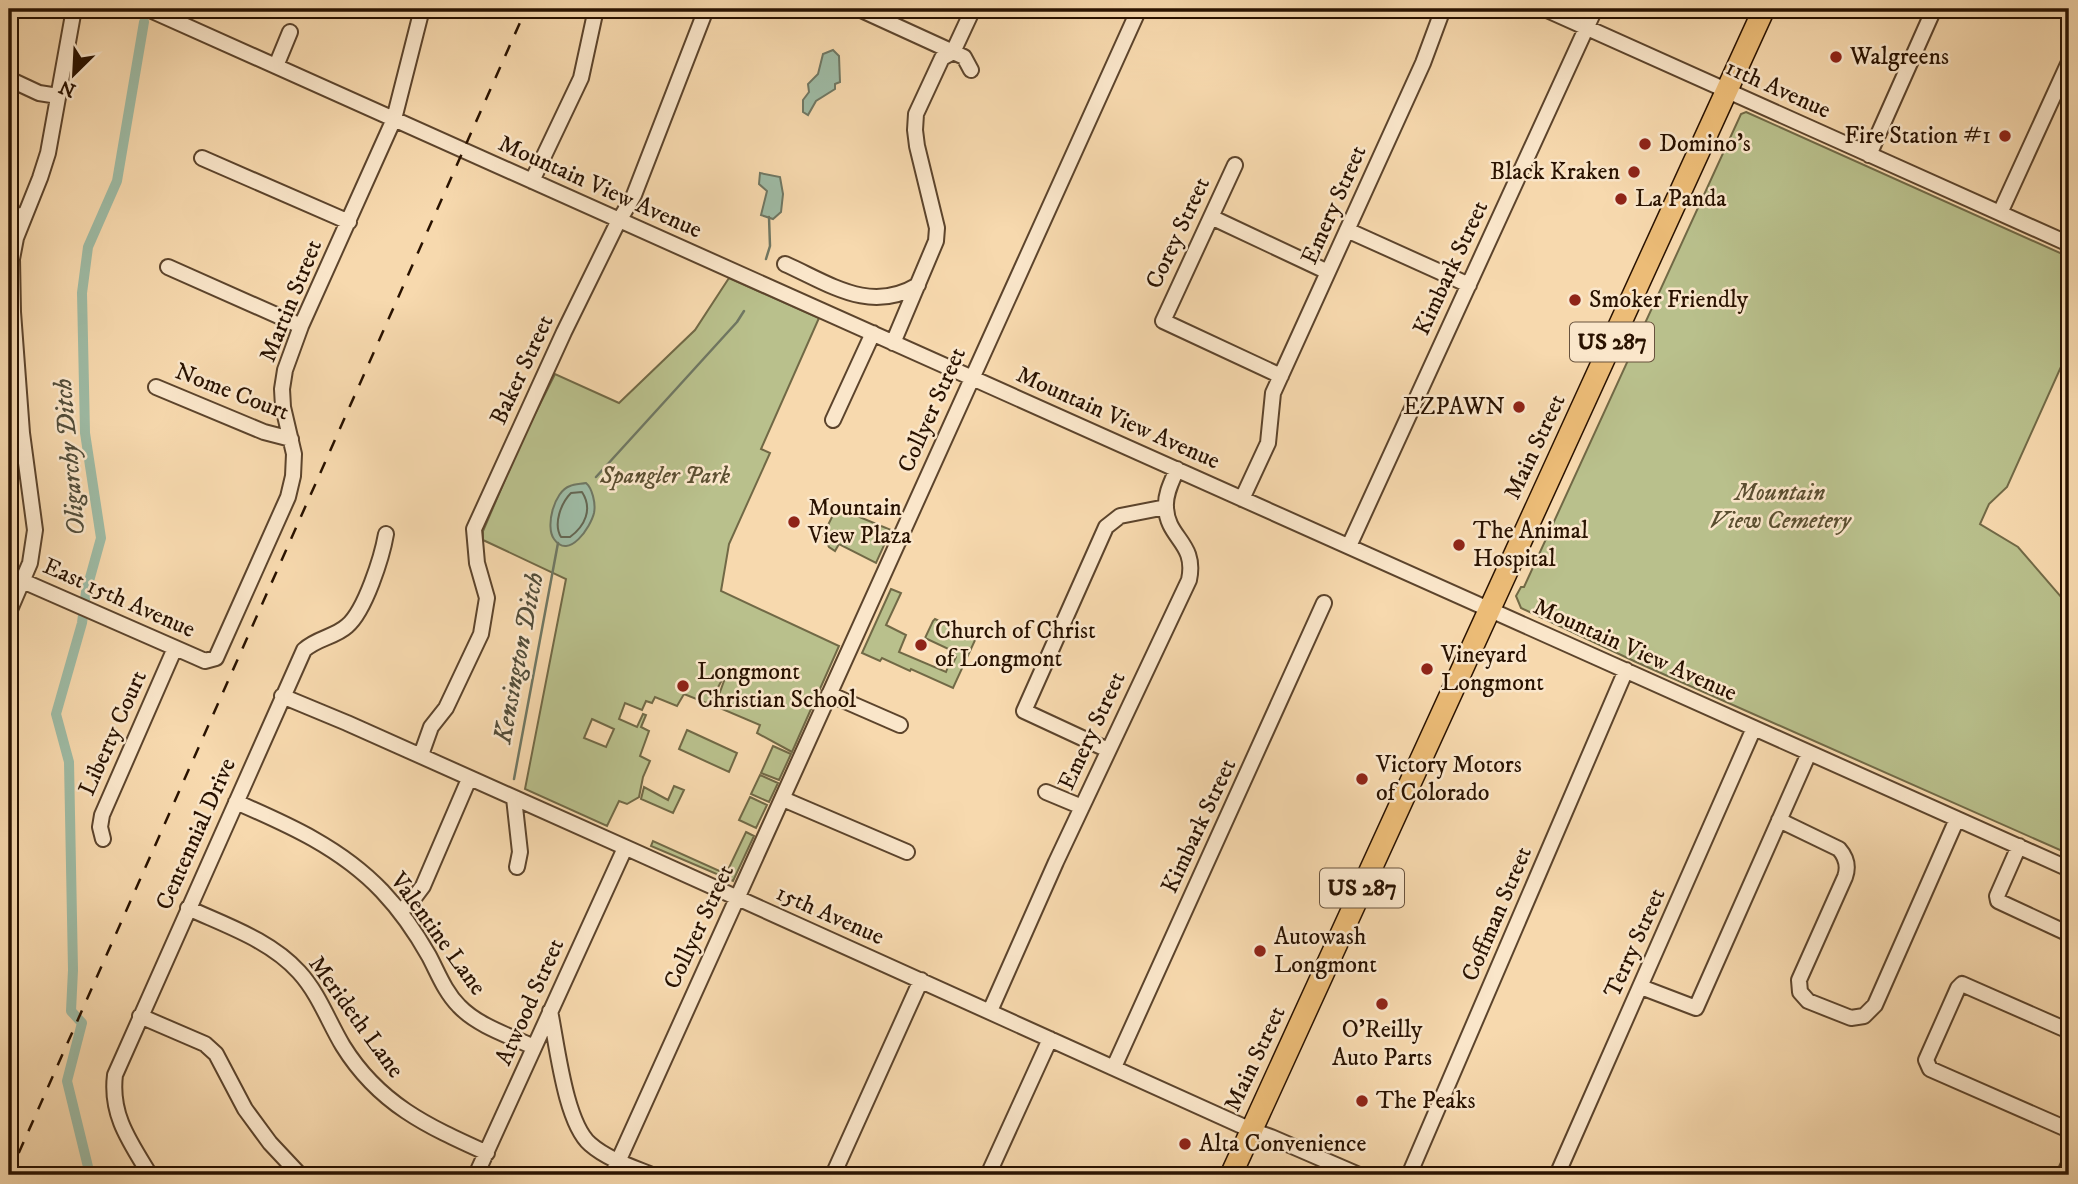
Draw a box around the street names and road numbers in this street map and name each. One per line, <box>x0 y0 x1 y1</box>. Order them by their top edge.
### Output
street label: 11th Avenue <box>1721 52 1835 126</box>
street label: Mountain View Avenue <box>494 129 707 245</box>
street label: Emery Street <box>1294 141 1374 269</box>
street label: Corey Street <box>1139 172 1217 294</box>
street label: Kimbark Street <box>1407 196 1495 340</box>
street label: Martin Street <box>253 235 329 367</box>
street label: Baker Street <box>484 310 561 430</box>
road number: US 287 <box>1570 322 1654 362</box>
street label: Collyer Street <box>891 342 973 477</box>
street label: Nome Court <box>171 357 294 428</box>
street label: Mountain View Avenue <box>1012 360 1225 476</box>
street label: Main Street <box>1498 389 1573 504</box>
street label: East 15th Avenue <box>38 551 200 645</box>
street label: Mountain View Avenue <box>1529 592 1742 708</box>
street label: Liberty Court <box>72 666 154 800</box>
street label: Emery Street <box>1052 667 1133 795</box>
street label: Centennial Drive <box>149 753 243 915</box>
street label: Kimbark Street <box>1155 754 1243 898</box>
street label: Coffman Street <box>1455 842 1539 986</box>
street label: Collyer Street <box>657 860 741 994</box>
street label: Valentine Lane <box>383 866 493 1001</box>
road number: US 287 <box>1320 868 1404 908</box>
street label: 15th Avenue <box>771 878 889 952</box>
street label: Terry Street <box>1598 883 1673 1002</box>
street label: Atwood Street <box>489 934 571 1070</box>
street label: Merideth Lane <box>302 950 410 1084</box>
street label: Main Street <box>1218 1001 1293 1116</box>

